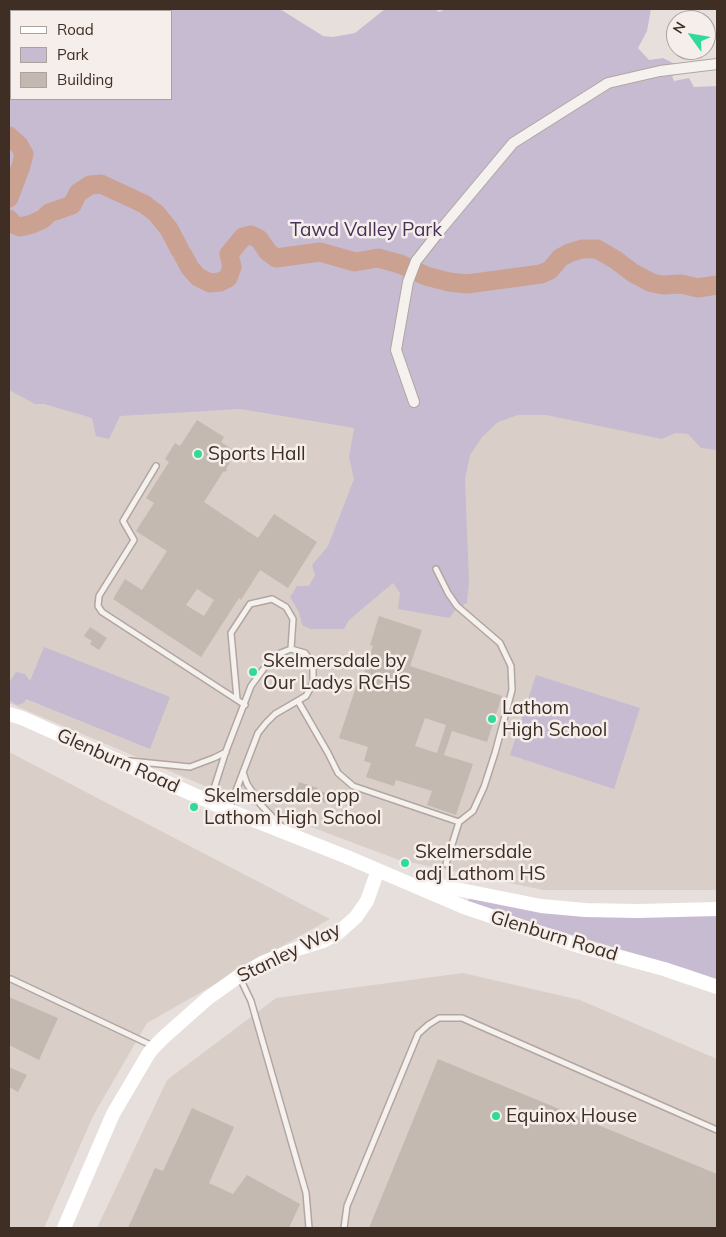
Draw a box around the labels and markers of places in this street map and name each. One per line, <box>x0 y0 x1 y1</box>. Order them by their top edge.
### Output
place label: Sports Hall <box>208 443 306 465</box>
marker: Sports Hall <box>192 448 204 460</box>
place label: Skelmersdale by Our Ladys RCHS <box>263 650 410 694</box>
marker: Skelmersdale by Our Ladys RCHS <box>247 666 259 678</box>
place label: Lathom High School <box>502 697 607 741</box>
marker: Lathom High School <box>486 713 498 725</box>
place label: Skelmersdale opp Lathom High School <box>204 785 381 829</box>
marker: Skelmersdale opp Lathom High School <box>188 801 200 813</box>
place label: Skelmersdale adj Lathom HS <box>415 841 546 885</box>
marker: Skelmersdale adj Lathom HS <box>399 857 411 869</box>
place label: Equinox House <box>506 1105 637 1127</box>
marker: Equinox House <box>490 1110 502 1122</box>

